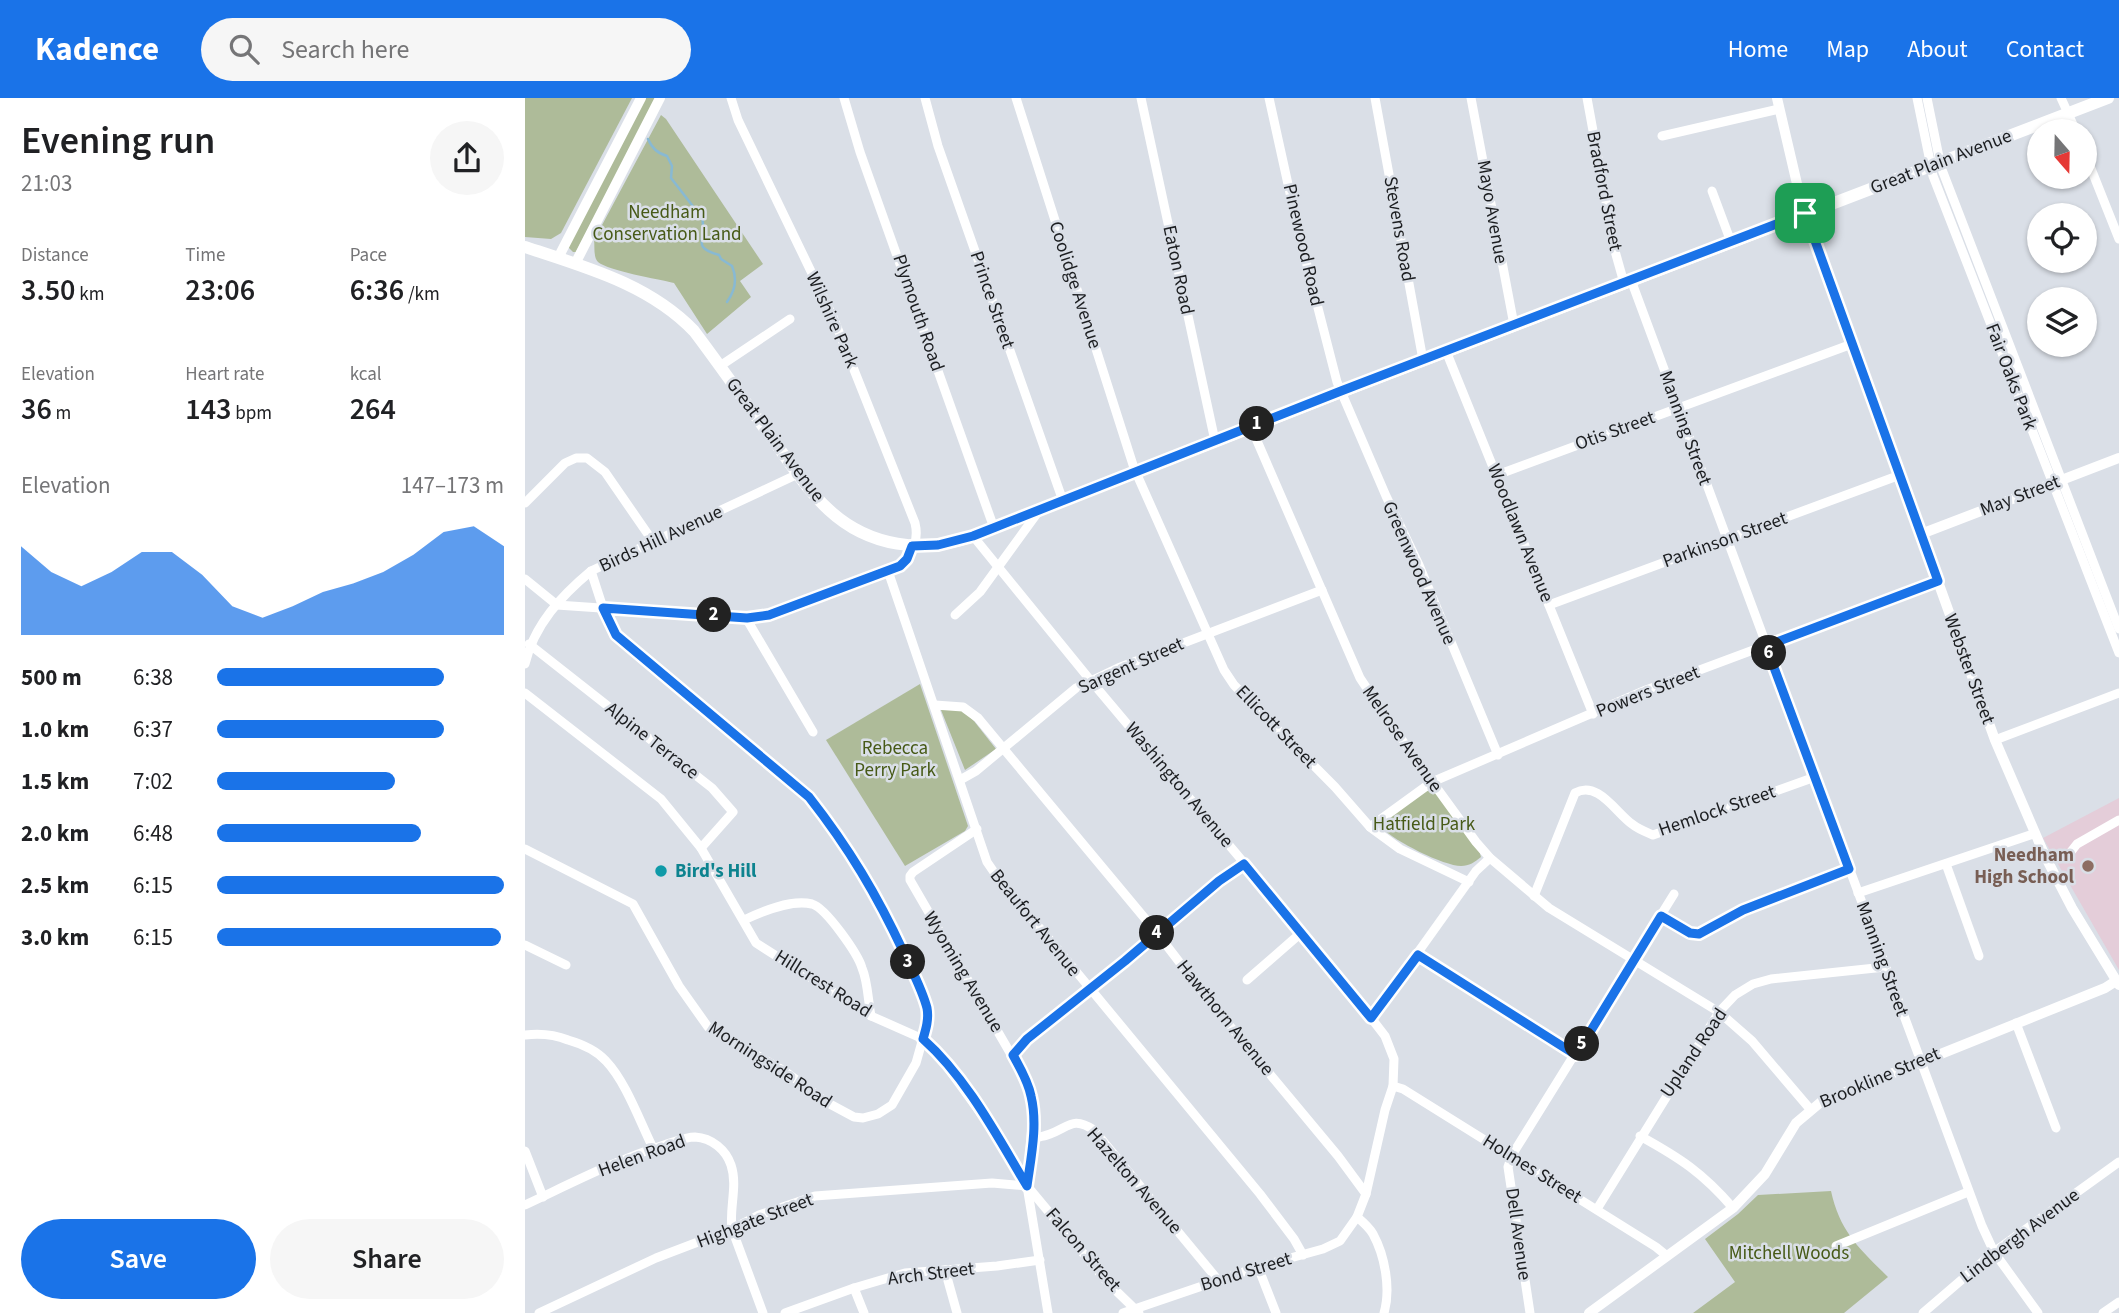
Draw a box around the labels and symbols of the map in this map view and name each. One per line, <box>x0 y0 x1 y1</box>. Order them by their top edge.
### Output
north arrow <box>2027 119 2097 189</box>
street label: Great Plain Avenue <box>1866 123 2016 201</box>
street label: Bradford Street <box>1579 129 1629 254</box>
street label: Mayo Avenue <box>1470 158 1514 266</box>
street label: Stevens Road <box>1376 174 1422 284</box>
street label: Pinewood Road <box>1276 181 1330 309</box>
pin <box>1775 183 1835 243</box>
park label: Needham Conservation Land <box>592 199 742 248</box>
street label: Coolidge Avenue <box>1042 218 1108 352</box>
street label: Eaton Road <box>1155 223 1201 317</box>
street label: Prince Street <box>963 248 1021 353</box>
street label: Plymouth Road <box>885 251 951 375</box>
street label: Wilshire Park <box>799 268 865 373</box>
street label: Fair Oaks Park <box>1978 320 2044 435</box>
street label: Manning Street <box>1652 367 1718 490</box>
street label: Great Plain Avenue <box>719 372 831 508</box>
street label: Otis Street <box>1571 404 1659 458</box>
pin: 1 <box>1239 406 1275 442</box>
street label: Woodlawn Avenue <box>1480 460 1560 606</box>
street label: May Street <box>1976 468 2064 524</box>
street label: Greenwood Avenue <box>1375 497 1463 649</box>
street label: Birds Hill Avenue <box>595 499 727 579</box>
street label: Parkinson Street <box>1659 505 1792 575</box>
pin: 2 <box>697 598 731 632</box>
street label: Webster Street <box>1936 610 2002 729</box>
street label: Sargent Street <box>1074 630 1189 701</box>
pin: 6 <box>1751 636 1787 670</box>
street label: Powers Street <box>1592 659 1704 725</box>
street label: Ellicott Street <box>1229 679 1323 775</box>
street label: Melrose Avenue <box>1355 680 1449 798</box>
street label: Alpine Terrace <box>599 696 705 786</box>
street label: Washington Avenue <box>1118 716 1240 854</box>
park label: Rebecca Perry Park <box>854 735 936 784</box>
street label: Hemlock Street <box>1655 778 1780 844</box>
park label: Hatfield Park <box>1373 811 1476 838</box>
place label: Needham High School <box>1974 842 2075 891</box>
place label: Bird's Hill <box>675 858 757 885</box>
marker: Needham High School <box>2080 858 2096 874</box>
marker: Bird's Hill <box>653 863 669 879</box>
street label: Beaufort Avenue <box>983 863 1087 983</box>
street label: Manning Street <box>1849 898 1915 1021</box>
street label: Wyoming Avenue <box>916 906 1010 1038</box>
pin: 4 <box>1139 916 1175 950</box>
street label: Hillcrest Road <box>769 943 877 1025</box>
pin: 3 <box>891 944 925 980</box>
street label: Hawthorn Avenue <box>1170 954 1280 1082</box>
street label: Upland Road <box>1654 1003 1734 1103</box>
street label: Morningside Road <box>703 1015 837 1115</box>
pin: 5 <box>1565 1026 1599 1062</box>
street label: Brookline Street <box>1816 1040 1945 1115</box>
street label: Hazelton Avenue <box>1080 1122 1188 1240</box>
street label: Helen Road <box>595 1128 689 1184</box>
street label: Holmes Street <box>1477 1128 1587 1210</box>
street label: Lindbergh Avenue <box>1955 1182 2085 1290</box>
street label: Highgate Street <box>693 1186 818 1256</box>
street label: Dell Avenue <box>1498 1186 1538 1282</box>
street label: Falcon Street <box>1039 1202 1128 1298</box>
park label: Mitchell Woods <box>1729 1240 1849 1267</box>
street label: Bond Street <box>1197 1245 1295 1299</box>
street label: Arch Street <box>886 1255 976 1293</box>

